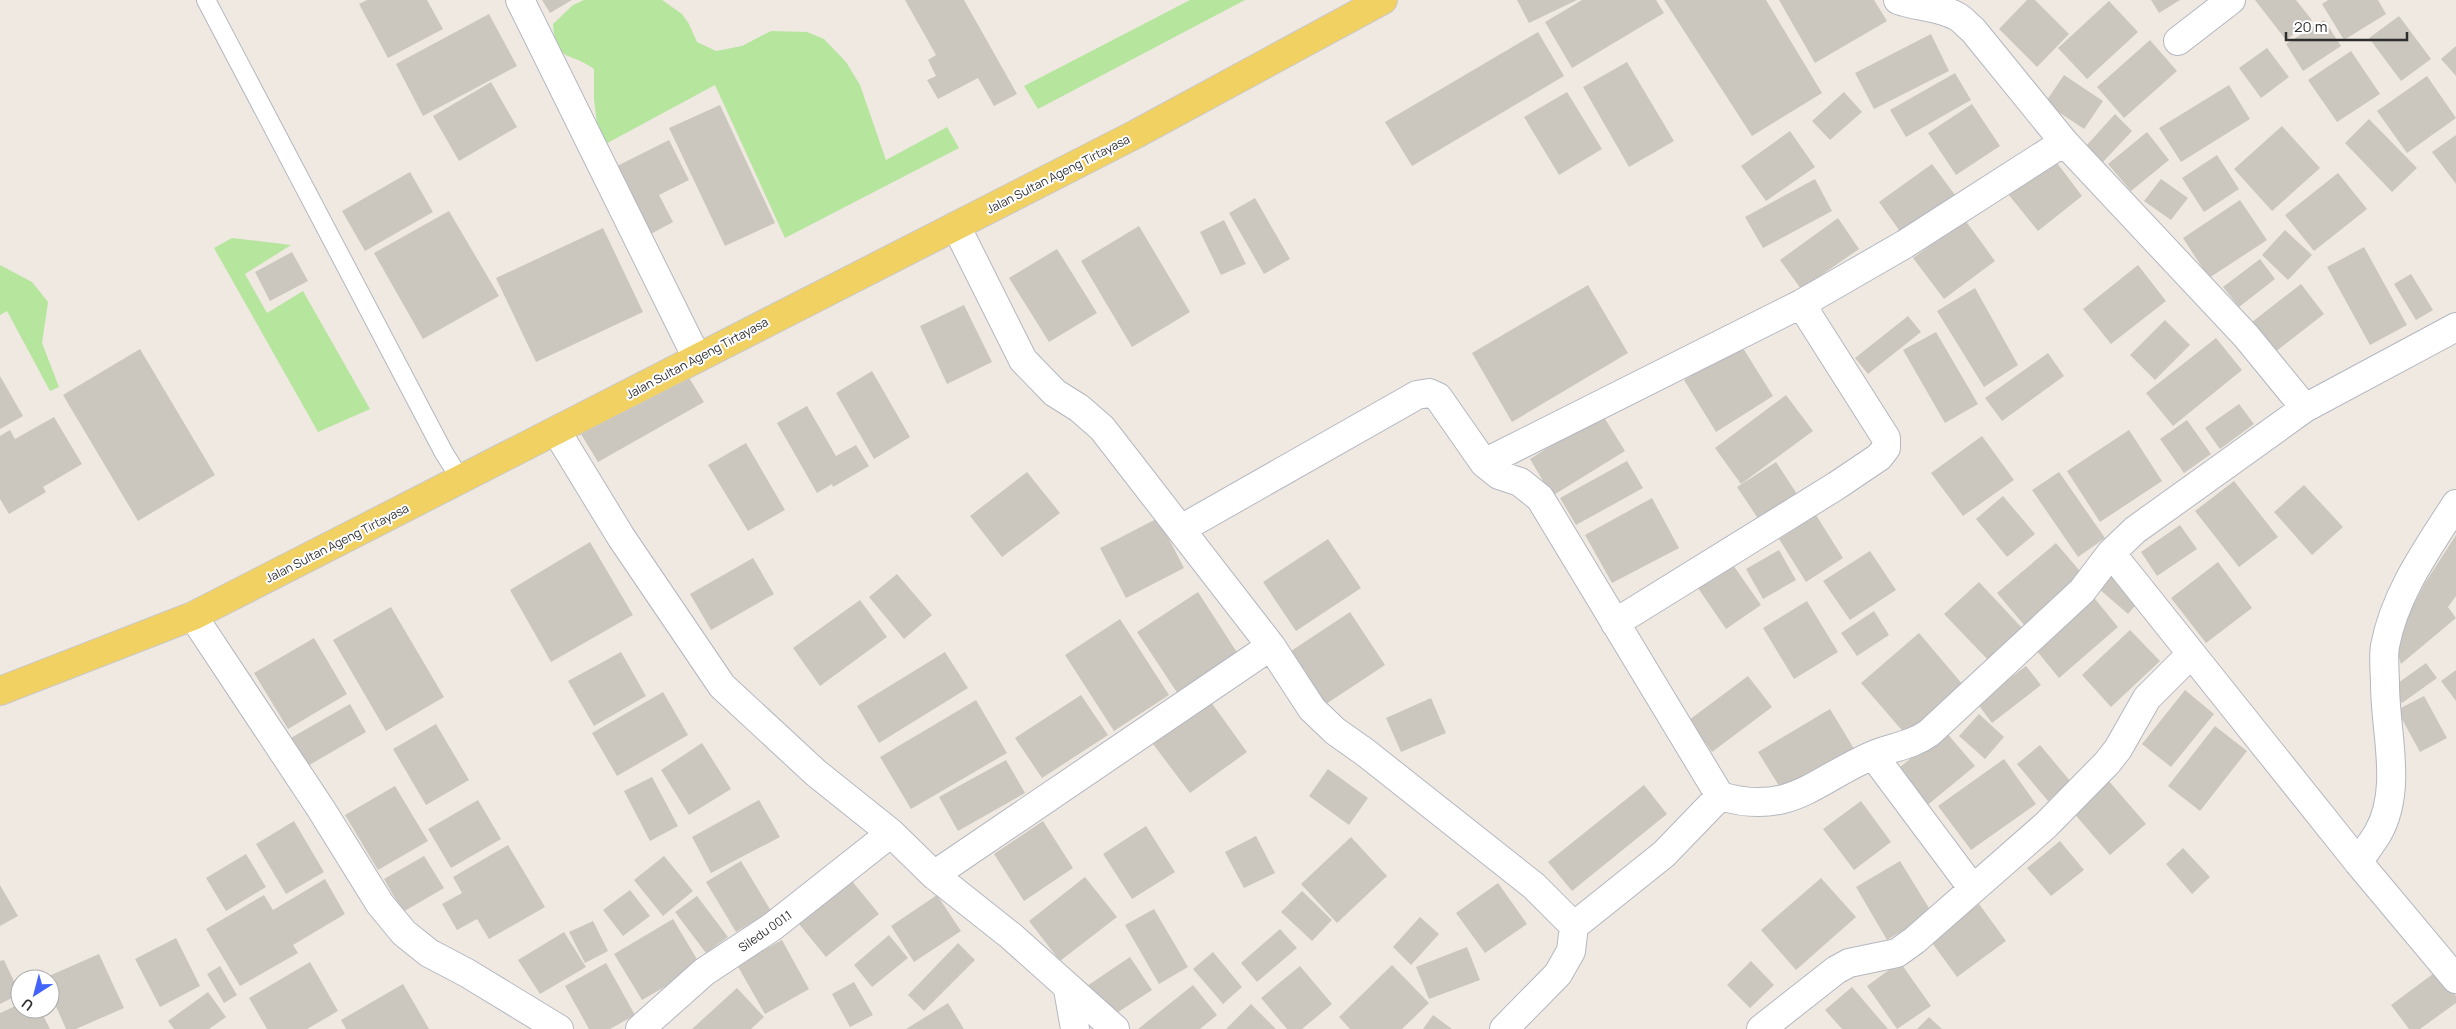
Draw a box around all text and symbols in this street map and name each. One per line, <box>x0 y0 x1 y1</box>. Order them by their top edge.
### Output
scale bar <box>2286 10 2407 42</box>
text: 20 m <box>2294 16 2327 37</box>
street label: Jalan Sultan Ageng Tirtayasa <box>983 130 1133 218</box>
street label: Jalan Sultan Ageng Tirtayasa <box>623 313 771 403</box>
street label: Jalan Sultan Ageng Tirtayasa <box>262 499 412 587</box>
street label: Siledu 001.1 <box>735 906 795 956</box>
north arrow <box>10 969 60 1019</box>
text: U <box>17 994 37 1016</box>

